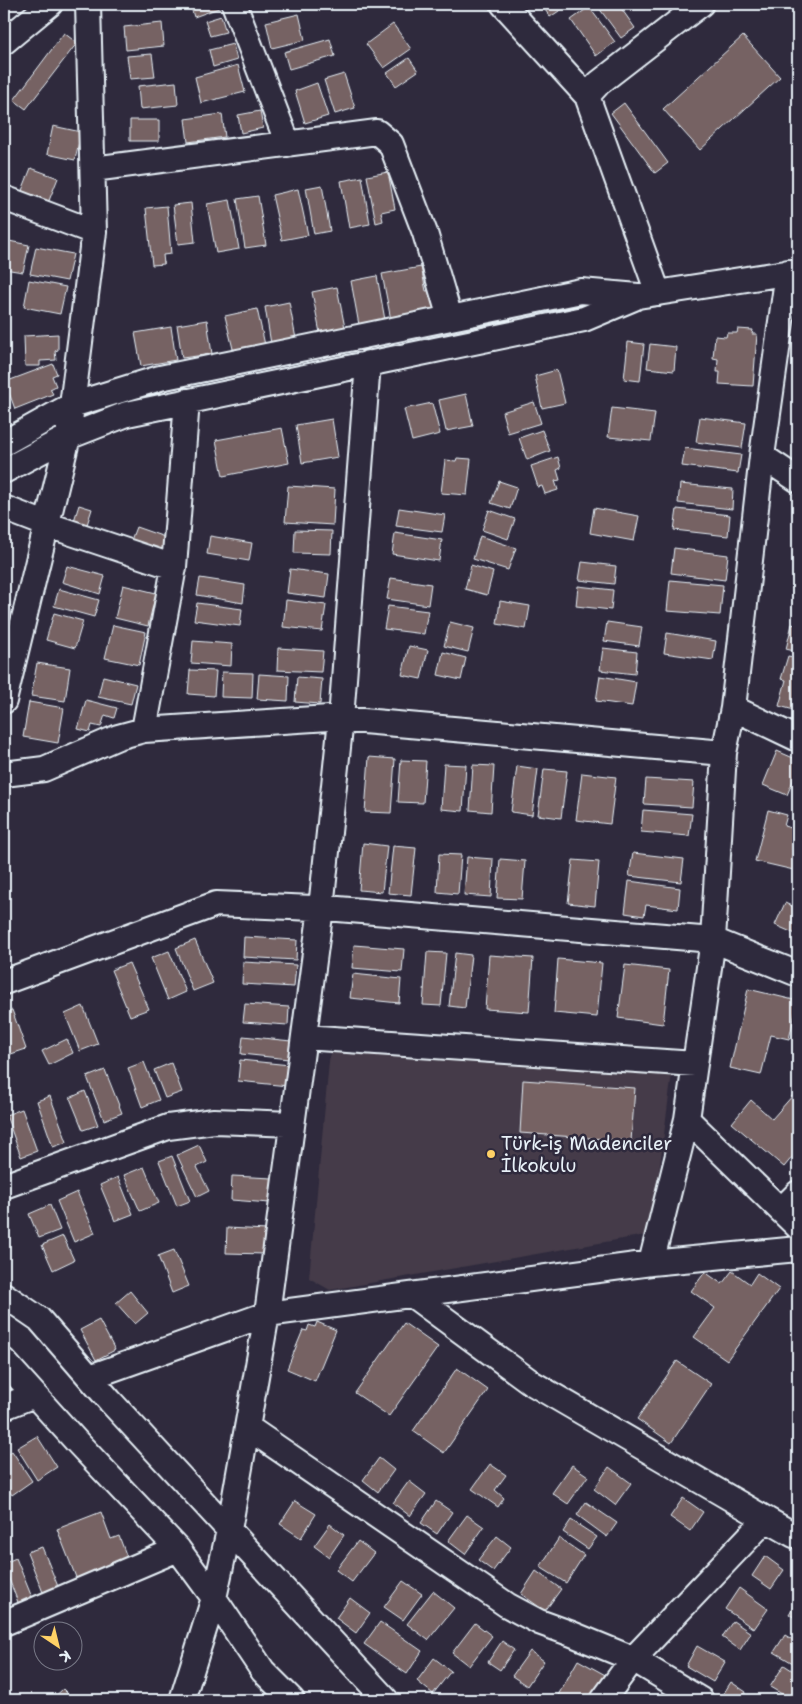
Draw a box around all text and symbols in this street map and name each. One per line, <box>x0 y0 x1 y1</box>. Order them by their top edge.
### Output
place label: Türk-iş Madenciler İlkokulu <box>501 1131 672 1178</box>
marker: Türk-iş Madenciler İlkokulu <box>485 1148 497 1160</box>
north arrow <box>32 1622 82 1672</box>
text: K <box>56 1647 75 1667</box>

